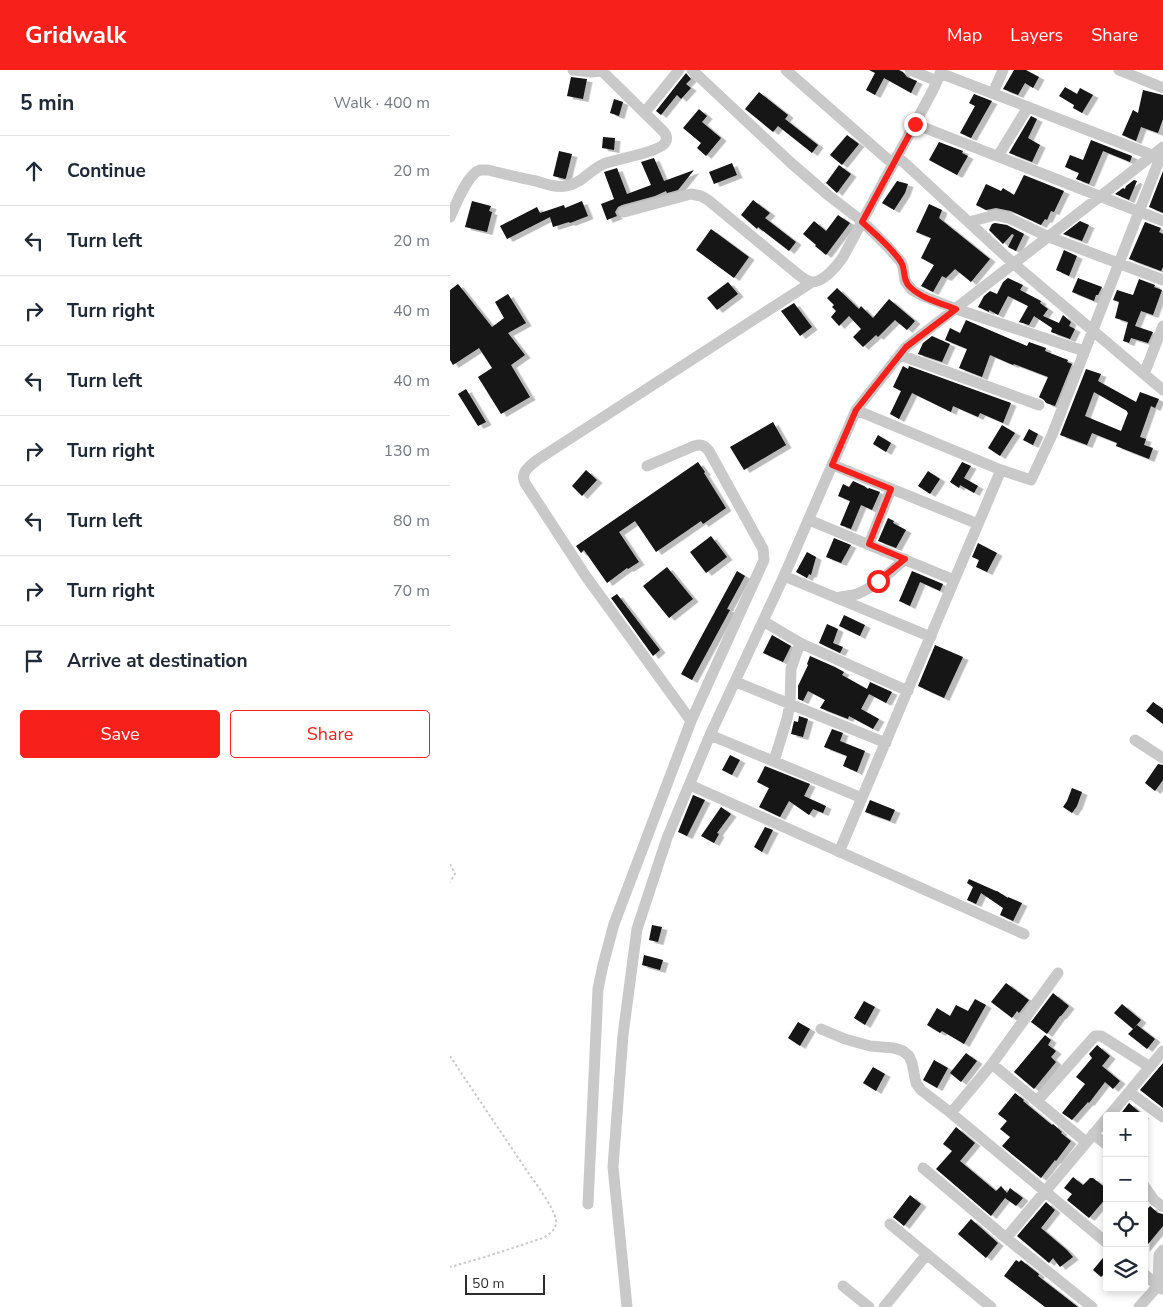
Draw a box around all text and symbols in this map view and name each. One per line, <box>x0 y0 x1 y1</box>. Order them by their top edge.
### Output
text: Gridwalk <box>25 19 126 51</box>
text: Map <box>947 23 982 47</box>
text: Layers <box>1010 23 1063 47</box>
text: Share <box>1091 23 1138 47</box>
text: 5 min <box>20 89 74 117</box>
text: Walk · 400 m <box>334 92 430 114</box>
route end <box>904 113 927 136</box>
icon: ahead <box>20 157 48 185</box>
text: Continue <box>67 158 146 184</box>
text: 20 m <box>393 160 430 182</box>
icon: left <box>20 227 48 255</box>
text: Turn left <box>67 228 142 254</box>
text: 20 m <box>393 230 430 252</box>
icon: right <box>20 297 48 325</box>
text: Turn right <box>67 298 154 324</box>
text: 40 m <box>393 300 430 322</box>
icon: left <box>20 367 48 395</box>
text: Turn left <box>67 368 142 394</box>
text: 40 m <box>393 370 430 392</box>
icon: right <box>20 437 48 465</box>
text: Turn right <box>67 438 154 464</box>
text: 130 m <box>383 440 430 462</box>
icon: left <box>20 507 48 535</box>
text: Turn left <box>67 508 142 534</box>
text: 80 m <box>393 510 430 532</box>
route start <box>867 570 890 593</box>
icon: right <box>20 577 48 605</box>
text: Turn right <box>67 578 154 604</box>
text: 70 m <box>393 580 430 602</box>
icon: arrive <box>20 647 48 675</box>
text: Arrive at destination <box>67 648 248 674</box>
button: Save <box>20 710 220 758</box>
button: Share <box>230 710 430 758</box>
map controls <box>1103 1112 1148 1292</box>
button: + <box>1103 1112 1148 1157</box>
button: − <box>1103 1157 1148 1202</box>
button: locate <box>1103 1202 1148 1247</box>
button: layers <box>1103 1247 1148 1292</box>
scale bar <box>465 1272 545 1295</box>
text: 50 m <box>472 1274 504 1293</box>

